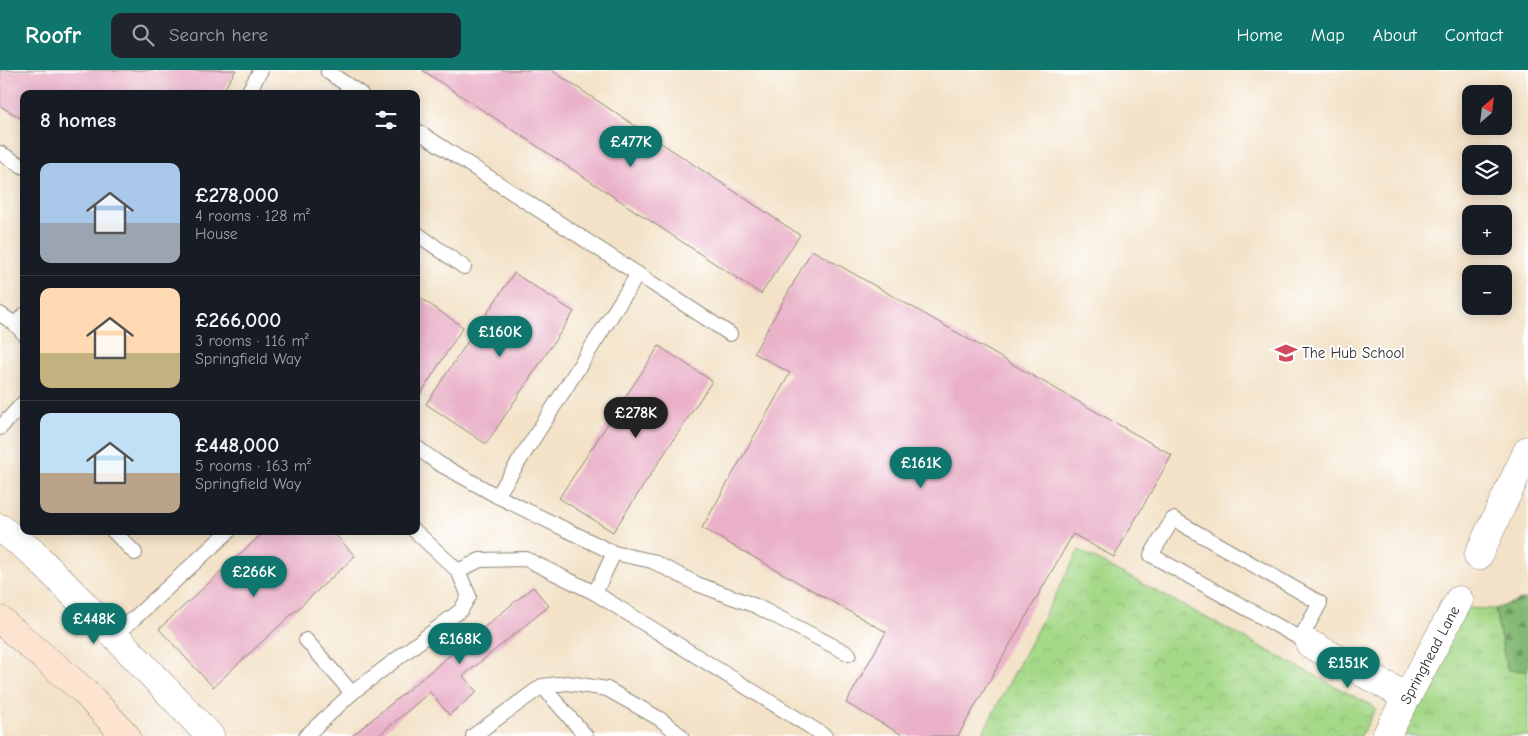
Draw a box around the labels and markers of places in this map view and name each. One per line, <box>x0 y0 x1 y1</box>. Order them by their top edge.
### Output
pin: £477K <box>596 126 666 168</box>
pin: £160K <box>465 316 535 358</box>
school or university icon: The Hub School <box>1273 340 1299 366</box>
place label: The Hub School <box>1302 344 1405 362</box>
pin: £278K <box>601 396 671 439</box>
pin: £161K <box>886 446 956 489</box>
pin: £266K <box>219 556 289 598</box>
pin: £448K <box>59 602 129 645</box>
pin: £168K <box>425 622 495 665</box>
pin: £151K <box>1313 646 1383 689</box>

